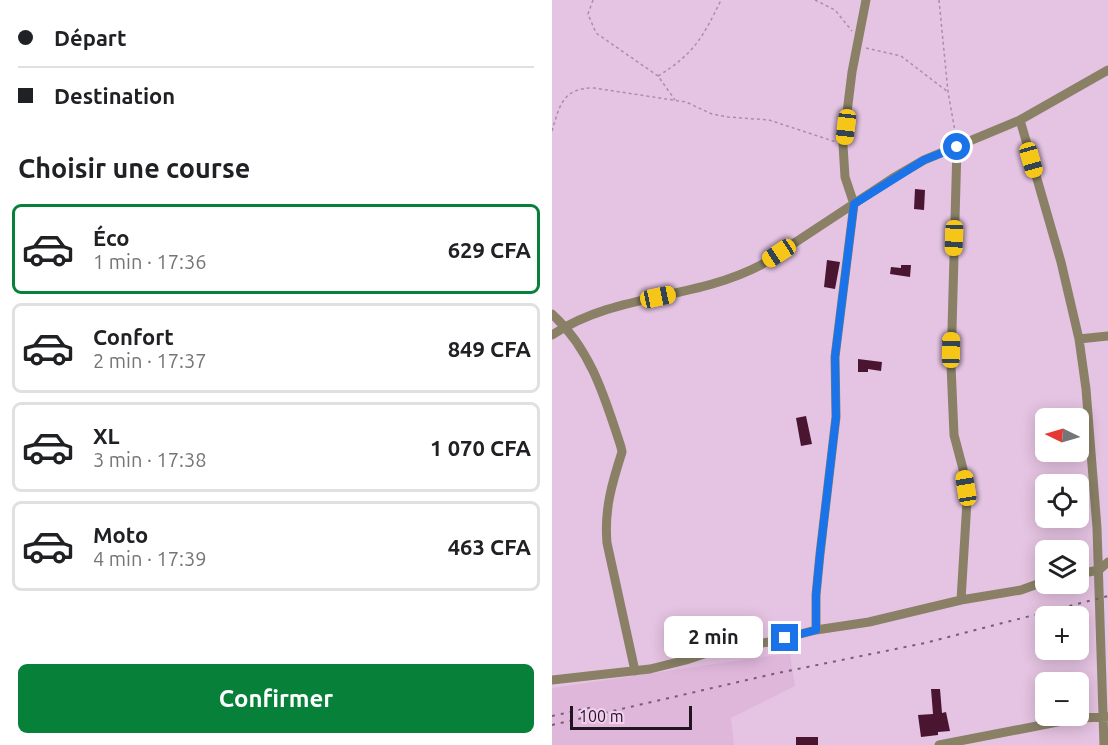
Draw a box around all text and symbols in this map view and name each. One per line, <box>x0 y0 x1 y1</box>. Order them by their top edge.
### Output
text: Départ <box>54 25 126 50</box>
text: Destination <box>54 83 175 108</box>
car <box>835 108 857 146</box>
route start <box>943 133 970 160</box>
car <box>1017 140 1045 180</box>
text: Choisir une course <box>18 153 250 183</box>
car <box>944 220 964 256</box>
icon: car <box>21 222 75 276</box>
text: Éco <box>93 225 130 250</box>
car <box>759 236 799 270</box>
text: 629 CFA <box>448 237 531 262</box>
text: 1 min · 17:36 <box>93 250 207 273</box>
car <box>639 284 677 310</box>
icon: car <box>21 321 75 375</box>
text: Confort <box>93 324 174 349</box>
car <box>942 332 960 368</box>
text: 849 CFA <box>448 336 531 361</box>
text: 2 min · 17:37 <box>93 349 207 372</box>
north arrow <box>1035 408 1089 462</box>
map controls <box>1035 408 1089 726</box>
icon: car <box>21 420 75 474</box>
text: XL <box>93 423 120 448</box>
text: 1 070 CFA <box>430 435 531 460</box>
text: 3 min · 17:38 <box>93 448 207 471</box>
car <box>954 469 978 507</box>
button: locate <box>1035 474 1089 528</box>
icon: car <box>21 519 75 573</box>
text: Moto <box>93 522 148 547</box>
text: 463 CFA <box>448 534 531 559</box>
button: layers <box>1035 540 1089 594</box>
text: 4 min · 17:39 <box>93 547 207 570</box>
button: + <box>1035 606 1089 660</box>
callout: 2 min <box>665 617 764 659</box>
route end <box>771 624 798 651</box>
text: 2 min <box>688 625 739 648</box>
button: Confirmer <box>18 664 534 733</box>
button: − <box>1035 672 1089 726</box>
scale bar <box>570 703 692 730</box>
text: 100 m <box>579 707 624 725</box>

